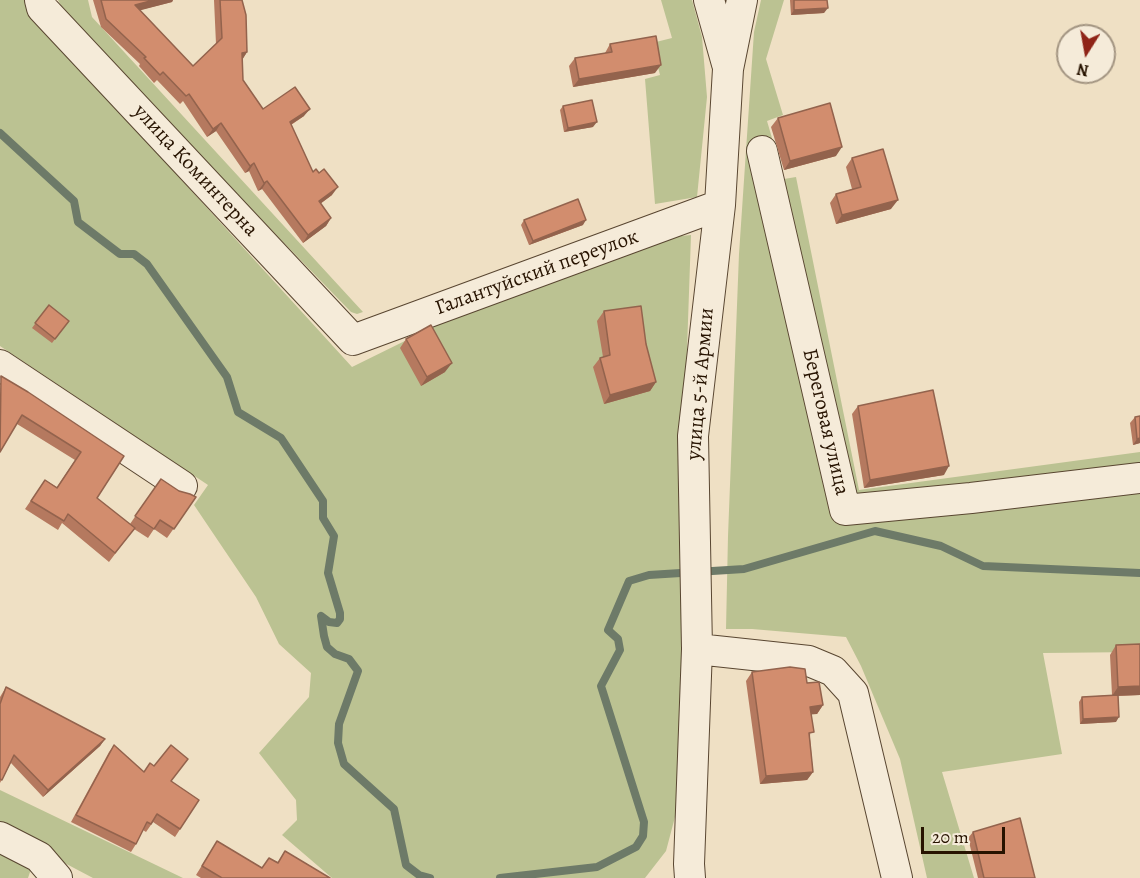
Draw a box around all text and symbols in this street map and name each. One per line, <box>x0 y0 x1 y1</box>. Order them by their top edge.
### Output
north arrow <box>1056 24 1116 84</box>
text: N <box>1075 58 1091 82</box>
street label: улица Коминтерна <box>127 100 263 242</box>
street label: Галантуйский переулок <box>432 224 642 322</box>
street label: улица 5-й Армии <box>682 307 720 461</box>
street label: Береговая улица <box>796 346 854 498</box>
scale bar <box>924 815 1008 853</box>
text: 20 m <box>932 825 969 849</box>

